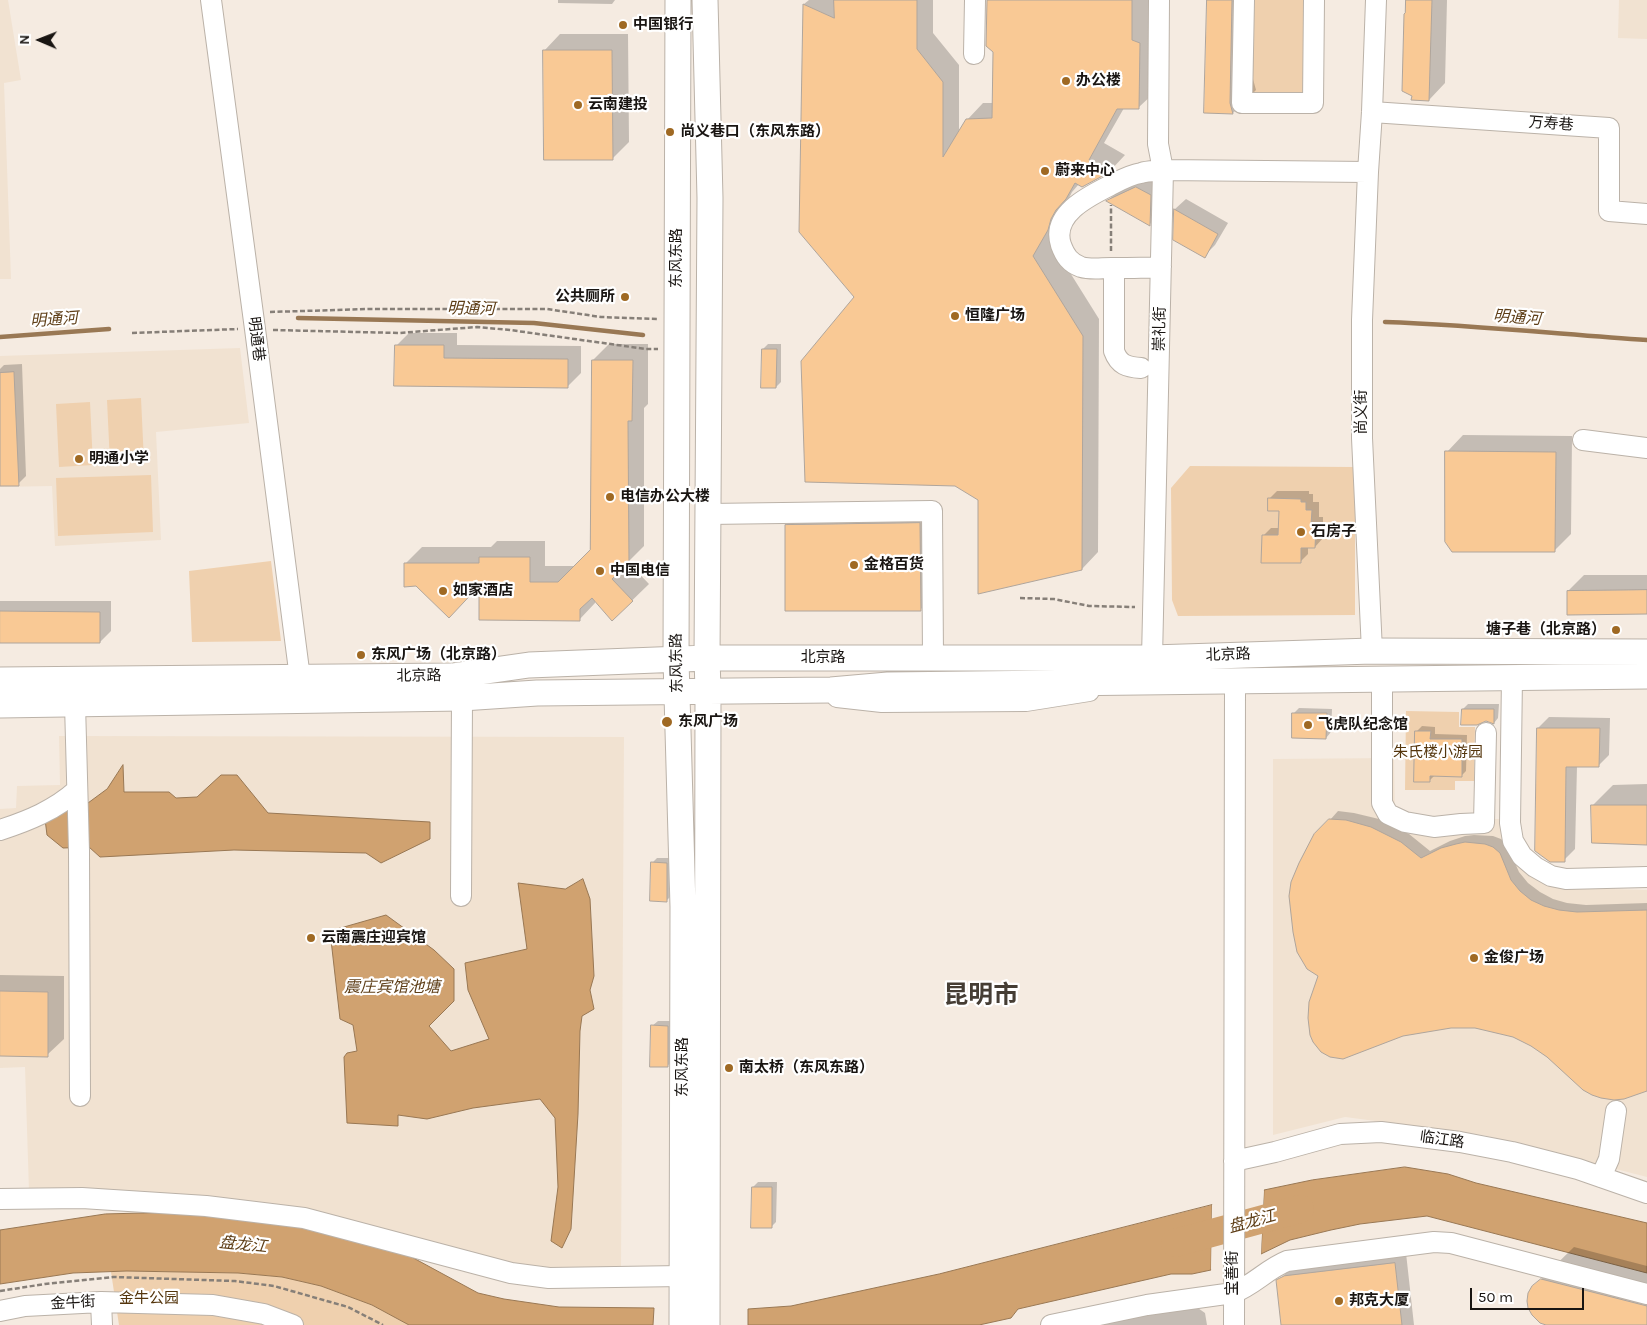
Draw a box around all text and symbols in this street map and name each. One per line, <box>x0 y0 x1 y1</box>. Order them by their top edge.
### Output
north arrow <box>15 15 65 65</box>
place label: 中国银行 <box>633 16 693 34</box>
marker: 中国银行 <box>617 19 629 31</box>
text: N <box>16 35 33 45</box>
place label: 办公楼 <box>1076 72 1121 90</box>
marker: 办公楼 <box>1060 75 1072 87</box>
place label: 云南建投 <box>588 96 648 114</box>
marker: 云南建投 <box>572 99 584 111</box>
street label: 万寿巷 <box>1528 113 1574 135</box>
place label: 尚义巷口（东风东路） <box>680 123 830 141</box>
marker: 尚义巷口（东风东路） <box>664 126 676 138</box>
place label: 蔚来中心 <box>1055 162 1115 180</box>
marker: 蔚来中心 <box>1039 165 1051 177</box>
street label: 东风东路 <box>668 228 686 288</box>
place label: 公共厕所 <box>555 288 615 306</box>
marker: 公共厕所 <box>619 291 631 303</box>
water label: 明通河 <box>447 299 495 319</box>
street label: 崇礼街 <box>1151 306 1169 352</box>
place label: 恒隆广场 <box>965 307 1025 325</box>
water label: 明通河 <box>1492 307 1542 329</box>
water label: 明通河 <box>29 309 79 331</box>
marker: 恒隆广场 <box>949 310 961 322</box>
street label: 明通巷 <box>244 316 268 362</box>
street label: 尚义街 <box>1353 390 1371 434</box>
place label: 明通小学 <box>89 450 149 468</box>
marker: 明通小学 <box>73 453 85 465</box>
place label: 电信办公大楼 <box>620 488 710 506</box>
marker: 电信办公大楼 <box>604 491 616 503</box>
place label: 石房子 <box>1311 523 1356 541</box>
marker: 石房子 <box>1295 526 1307 538</box>
place label: 金格百货 <box>864 556 924 574</box>
marker: 金格百货 <box>848 559 860 571</box>
place label: 中国电信 <box>610 562 670 580</box>
marker: 中国电信 <box>594 565 606 577</box>
place label: 如家酒店 <box>453 582 513 600</box>
marker: 如家酒店 <box>437 585 449 597</box>
place label: 塘子巷（北京路） <box>1486 621 1606 639</box>
marker: 塘子巷（北京路） <box>1610 624 1622 636</box>
street label: 东风东路 <box>667 633 687 693</box>
street label: 北京路 <box>1205 645 1251 665</box>
place label: 东风广场（北京路） <box>371 646 506 664</box>
marker: 东风广场（北京路） <box>355 649 367 661</box>
street label: 北京路 <box>801 649 845 667</box>
street label: 北京路 <box>396 667 442 685</box>
place label: 东风广场 <box>678 713 738 731</box>
marker: 东风广场 <box>660 715 674 729</box>
place label: 飞虎队纪念馆 <box>1318 716 1408 734</box>
marker: 飞虎队纪念馆 <box>1302 719 1314 731</box>
park label: 朱氏楼小游园 <box>1393 744 1483 762</box>
place label: 云南震庄迎宾馆 <box>321 929 426 947</box>
marker: 云南震庄迎宾馆 <box>305 932 317 944</box>
place label: 金俊广场 <box>1484 949 1544 967</box>
marker: 金俊广场 <box>1468 952 1480 964</box>
water label: 震庄宾馆池塘 <box>344 977 440 997</box>
district label: 昆明市 <box>944 981 1018 1011</box>
street label: 东风东路 <box>674 1037 692 1097</box>
place label: 南太桥（东风东路） <box>739 1059 874 1077</box>
marker: 南太桥（东风东路） <box>723 1062 735 1074</box>
street label: 临江路 <box>1418 1128 1466 1152</box>
water label: 盘龙江 <box>1226 1207 1278 1237</box>
water label: 盘龙江 <box>218 1233 268 1257</box>
street label: 宝善街 <box>1224 1251 1242 1295</box>
scale bar <box>1472 1278 1586 1310</box>
text: 50 m <box>1478 1288 1513 1306</box>
park label: 金牛公园 <box>119 1290 179 1308</box>
place label: 邦克大厦 <box>1349 1292 1409 1310</box>
street label: 金牛街 <box>50 1293 96 1313</box>
marker: 邦克大厦 <box>1333 1295 1345 1307</box>

